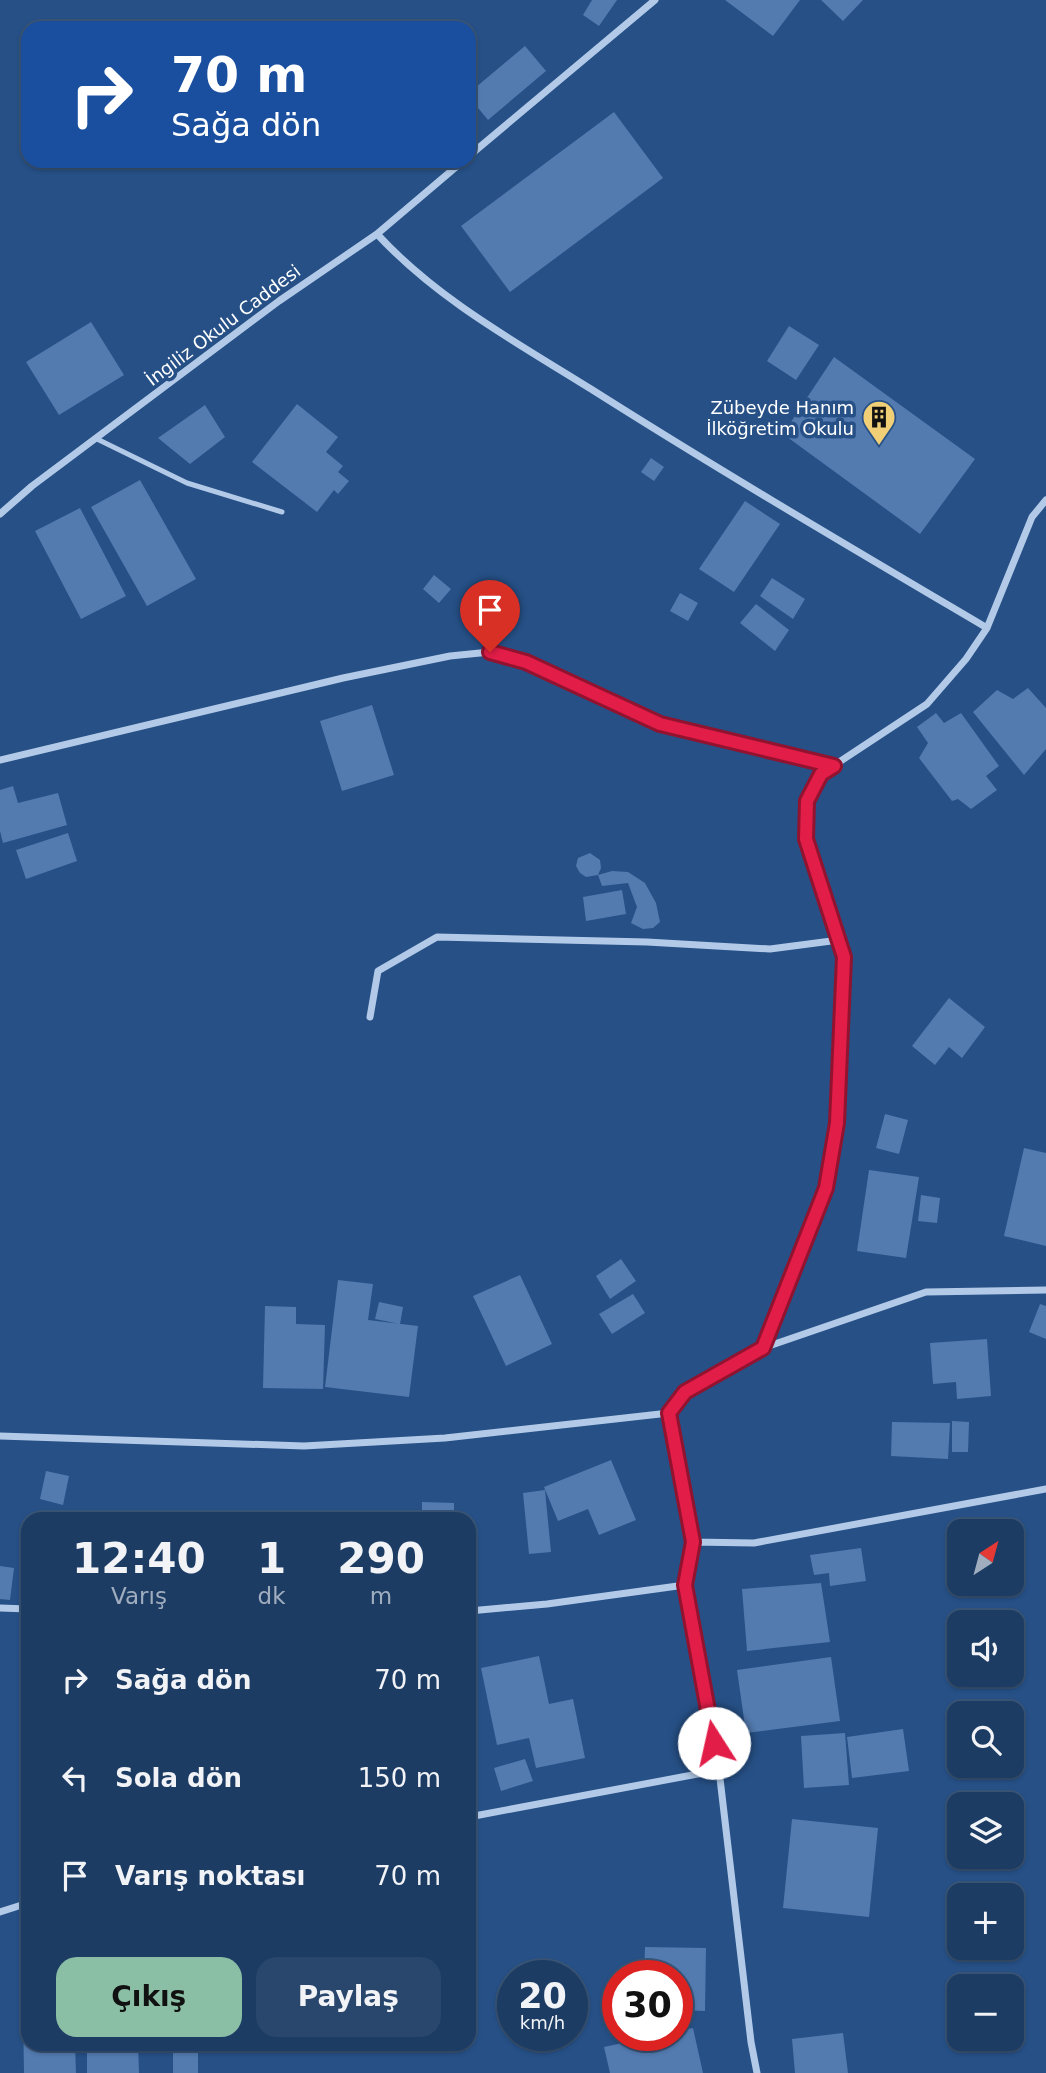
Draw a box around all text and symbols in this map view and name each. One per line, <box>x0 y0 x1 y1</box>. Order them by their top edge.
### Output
text: 70 m <box>171 47 307 104</box>
icon: right <box>56 49 147 140</box>
text: Sağa dön <box>171 106 321 144</box>
street label: İngiliz Okulu Caddesi <box>142 260 304 390</box>
place label: Zübeyde Hanım İlköğretim Okulu <box>706 397 854 439</box>
building icon: Zübeyde Hanım İlköğretim Okulu <box>860 398 898 447</box>
pin <box>460 580 520 652</box>
icon: arrive <box>471 591 509 629</box>
north arrow <box>947 1519 1024 1596</box>
map controls <box>947 1519 1024 2051</box>
text: 12:40 <box>72 1534 206 1583</box>
text: 1 <box>257 1534 286 1583</box>
text: 290 <box>337 1534 425 1583</box>
text: Varış <box>111 1583 167 1609</box>
text: dk <box>258 1583 285 1609</box>
text: m <box>370 1583 392 1609</box>
button: sound <box>947 1610 1024 1687</box>
icon: right <box>56 1661 94 1699</box>
text: Sağa dön <box>115 1665 251 1695</box>
text: 70 m <box>374 1665 441 1695</box>
button: search <box>947 1701 1024 1778</box>
position arrow <box>677 1706 751 1780</box>
icon: left <box>56 1759 94 1797</box>
text: Sola dön <box>115 1763 242 1793</box>
text: 150 m <box>358 1763 441 1793</box>
button: layers <box>947 1792 1024 1869</box>
icon: arrive <box>56 1857 94 1895</box>
text: Varış noktası <box>115 1861 306 1891</box>
text: 70 m <box>374 1861 441 1891</box>
button: + <box>947 1883 1024 1960</box>
button: Çıkış <box>56 1957 242 2037</box>
button: Paylaş <box>256 1957 441 2037</box>
speed limit sign: 30 <box>602 1960 693 2051</box>
button: − <box>947 1974 1024 2051</box>
text: 20 <box>518 1976 567 2016</box>
text: km/h <box>520 2012 565 2033</box>

